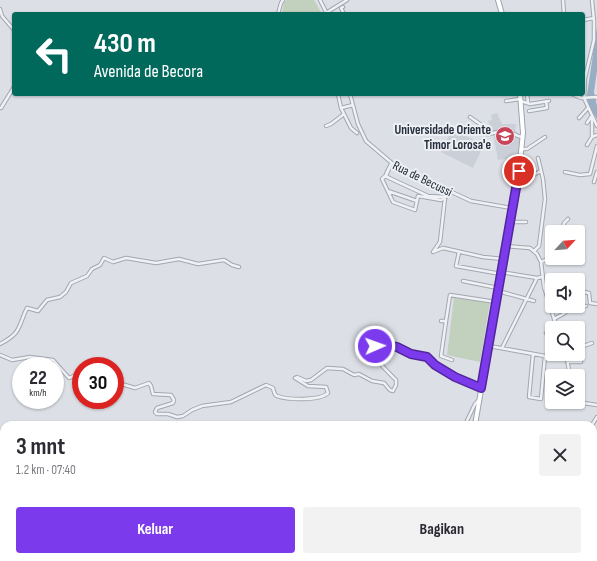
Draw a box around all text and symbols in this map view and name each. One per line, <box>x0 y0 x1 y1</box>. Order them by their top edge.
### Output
text: 430 m <box>94 27 156 60</box>
icon: left <box>28 28 80 80</box>
text: Avenida de Becora <box>94 61 203 82</box>
place label: Universidade Oriente Timor Lorosa'e <box>395 122 491 153</box>
school or university icon: Universidade Oriente Timor Lorosa'e <box>494 125 516 147</box>
pin <box>502 154 536 188</box>
street label: Rua de Becussi <box>390 158 455 200</box>
icon: arrive <box>508 160 530 182</box>
north arrow <box>545 225 585 265</box>
map controls <box>545 225 585 409</box>
button: sound <box>545 273 585 313</box>
button: search <box>545 321 585 361</box>
position arrow <box>354 325 396 367</box>
speed limit sign: 30 <box>72 357 124 409</box>
text: 22 <box>29 366 47 390</box>
button: layers <box>545 369 585 409</box>
text: km/h <box>29 387 47 399</box>
text: 3 mnt <box>16 432 65 461</box>
button: close <box>539 434 581 476</box>
text: 1.2 km · 07:40 <box>16 462 76 478</box>
button: Keluar <box>16 507 295 553</box>
button: Bagikan <box>303 507 581 553</box>

